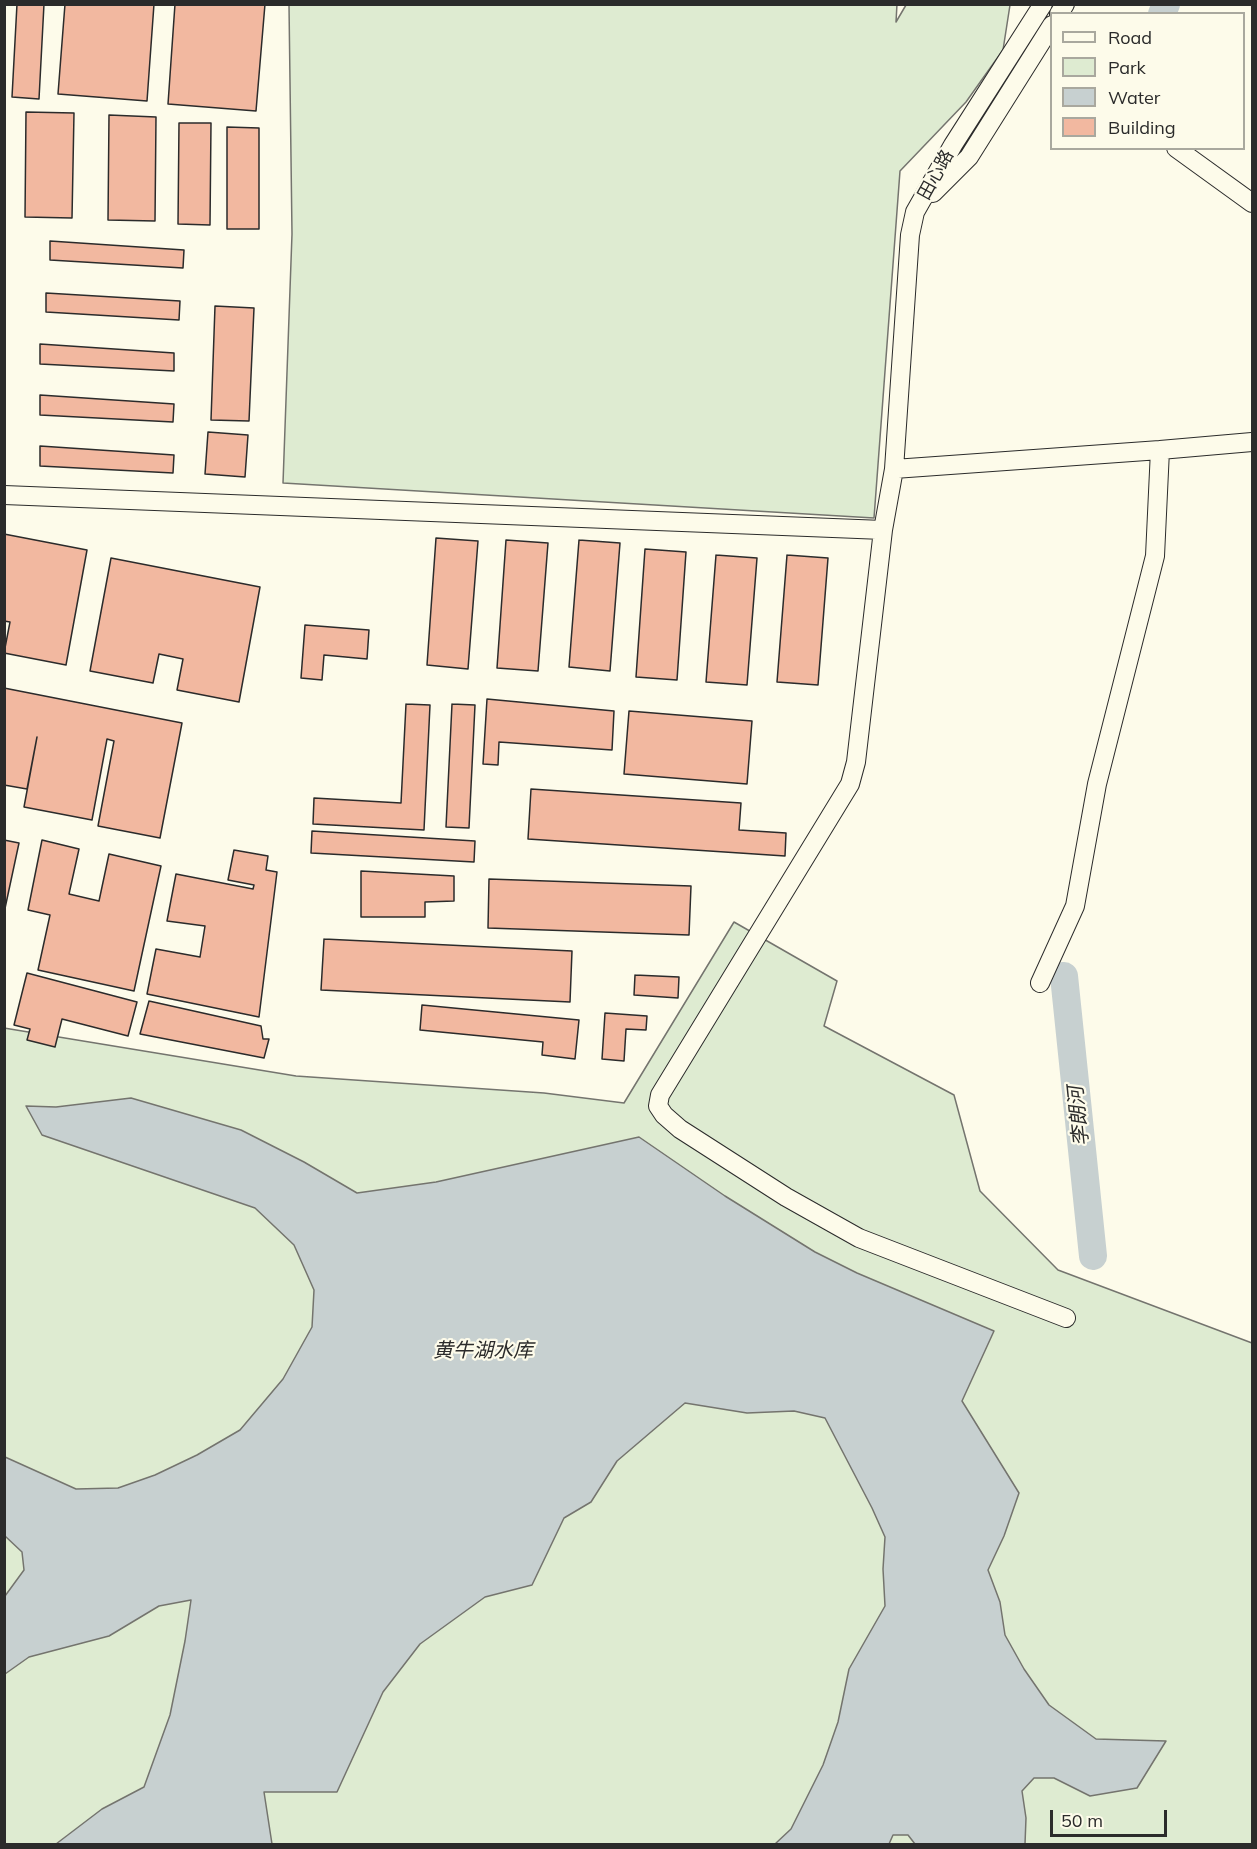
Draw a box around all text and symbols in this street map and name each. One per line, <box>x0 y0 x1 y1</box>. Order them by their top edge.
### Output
legend <box>1050 12 1245 150</box>
text: Road <box>1108 26 1152 49</box>
text: Park <box>1108 56 1146 79</box>
text: Water <box>1108 86 1160 109</box>
text: Building <box>1108 116 1176 139</box>
street label: 田心路 <box>913 146 959 204</box>
water label: 李朗河 <box>1064 1085 1094 1147</box>
water label: 黄牛湖水库 <box>433 1339 533 1363</box>
scale bar <box>1053 1798 1170 1836</box>
text: 50 m <box>1061 1809 1103 1832</box>

